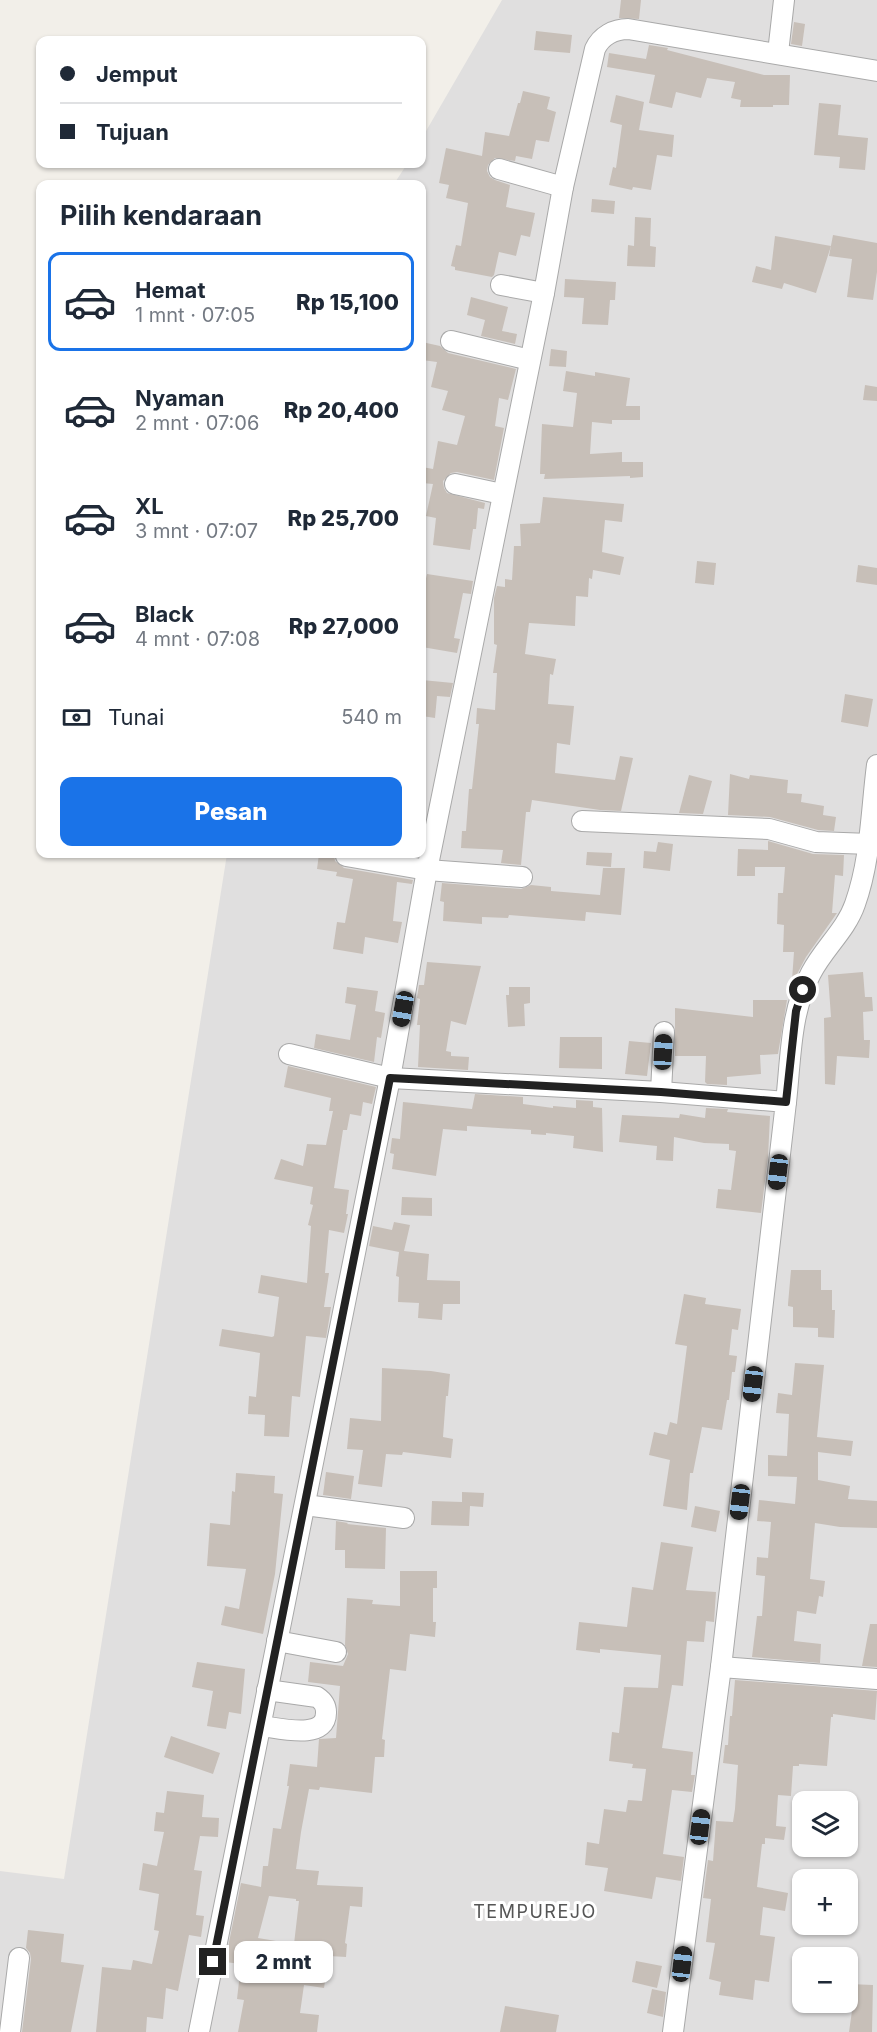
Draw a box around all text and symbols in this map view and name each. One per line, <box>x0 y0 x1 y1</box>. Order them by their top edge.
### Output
text: Jemput <box>96 61 178 87</box>
text: Tujuan <box>96 119 169 145</box>
text: Pilih kendaraan <box>60 199 262 232</box>
icon: car <box>63 275 117 329</box>
text: Hemat <box>135 277 205 303</box>
text: Rp 15,100 <box>296 289 399 315</box>
text: 1 mnt · 07:05 <box>135 303 255 327</box>
icon: car <box>63 383 117 437</box>
text: Nyaman <box>135 385 224 411</box>
text: Rp 20,400 <box>284 397 399 423</box>
text: 2 mnt · 07:06 <box>135 411 259 435</box>
icon: car <box>63 491 117 545</box>
text: XL <box>135 493 164 519</box>
text: Rp 25,700 <box>288 505 399 531</box>
text: 3 mnt · 07:07 <box>135 519 258 543</box>
icon: car <box>63 599 117 653</box>
text: Black <box>135 601 194 627</box>
text: Rp 27,000 <box>289 613 399 639</box>
text: 4 mnt · 07:08 <box>135 627 260 651</box>
icon: cash <box>60 701 93 734</box>
text: Tunai <box>108 704 164 730</box>
text: 540 m <box>341 705 402 729</box>
button: Pesan <box>60 777 402 846</box>
route start <box>789 976 816 1003</box>
car <box>391 990 415 1028</box>
car <box>653 1034 673 1070</box>
car <box>767 1153 789 1191</box>
car <box>742 1365 764 1403</box>
car <box>729 1483 751 1521</box>
map controls <box>792 1791 858 2013</box>
button: layers <box>792 1791 858 1857</box>
car <box>689 1808 711 1846</box>
button: + <box>792 1869 858 1935</box>
district label: TEMPUREJO <box>473 1901 597 1922</box>
callout: 2 mnt <box>234 1941 333 1983</box>
car <box>671 1945 693 1983</box>
button: − <box>792 1947 858 2013</box>
route end <box>199 1948 226 1975</box>
text: 2 mnt <box>255 1950 312 1974</box>

